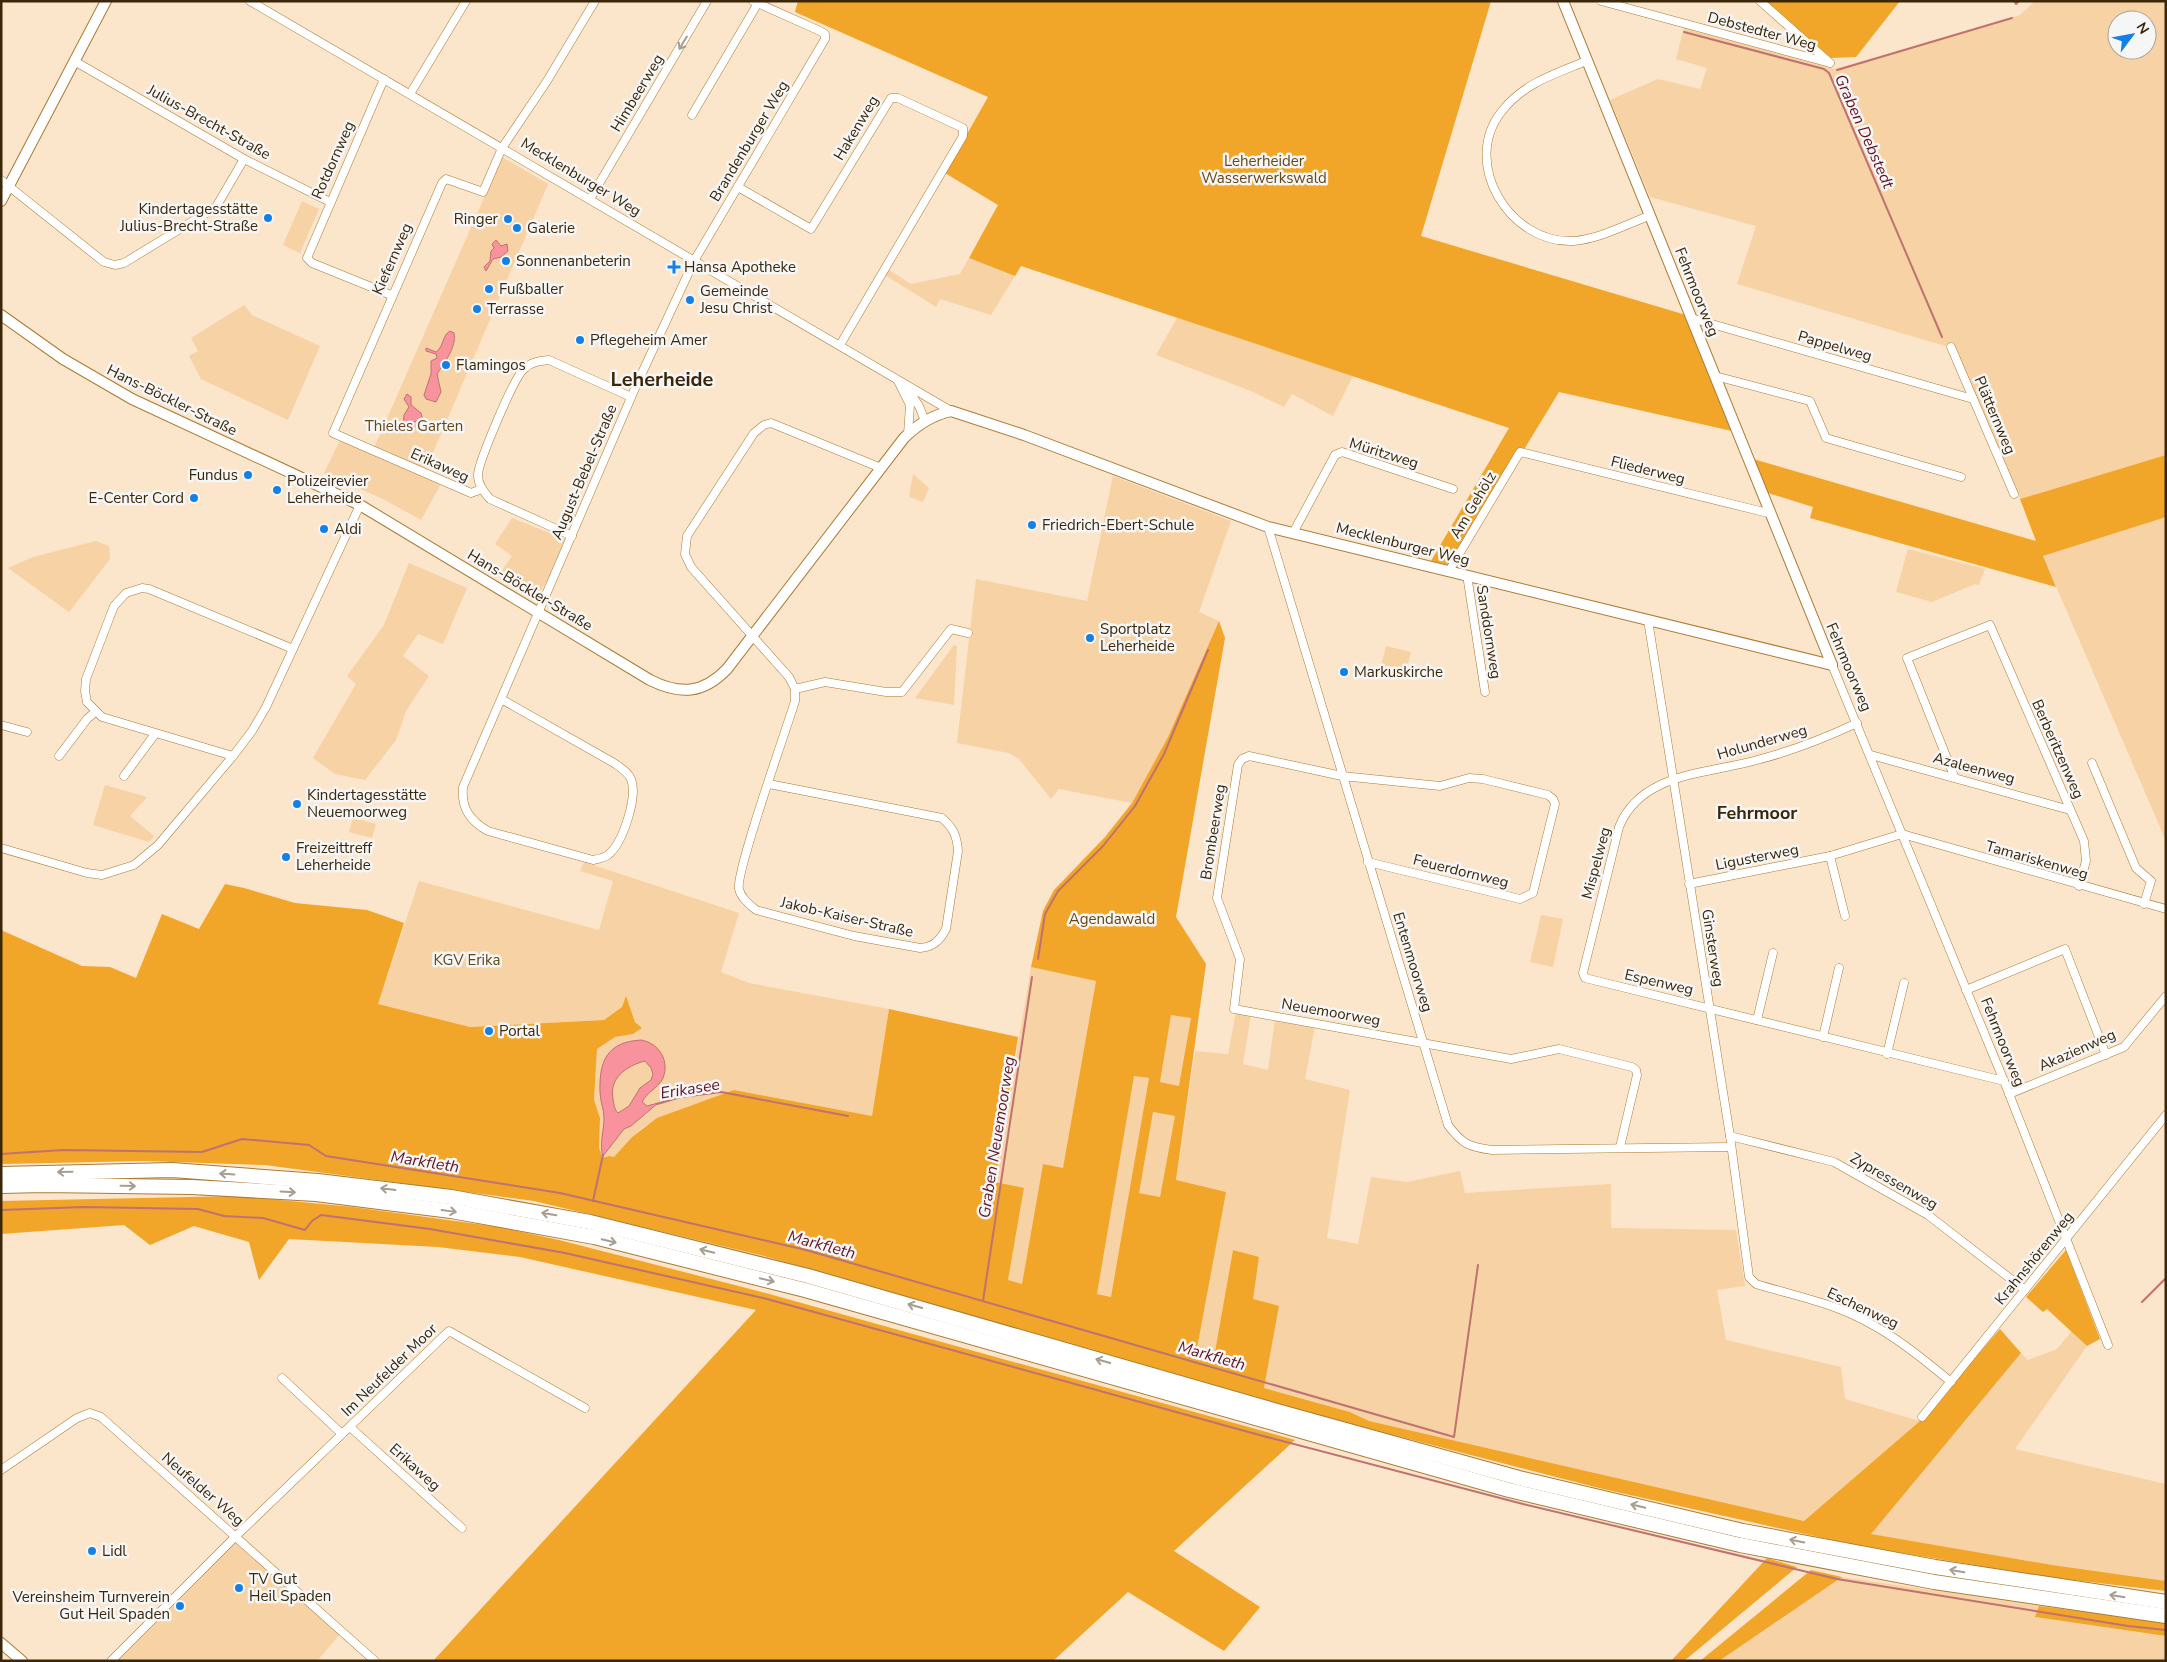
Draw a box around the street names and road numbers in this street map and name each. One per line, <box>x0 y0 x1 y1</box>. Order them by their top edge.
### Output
street label: Debstedter Weg <box>1705 7 1819 55</box>
street label: Himbeerweg <box>606 50 668 136</box>
street label: Brandenburger Weg <box>705 77 793 205</box>
street label: Julius-Brecht-Straße <box>143 79 274 164</box>
street label: Hakenweg <box>829 92 883 164</box>
street label: Rotdornweg <box>307 118 359 202</box>
street label: Mecklenburger Weg <box>517 133 645 221</box>
street label: Kiefernweg <box>367 220 417 298</box>
street label: Fehrmoorweg <box>1670 244 1724 340</box>
street label: Pappelweg <box>1796 326 1874 366</box>
street label: Hans-Böckler-Straße <box>103 360 241 440</box>
street label: Plätternweg <box>1970 373 2020 457</box>
street label: August-Bebel-Straße <box>546 401 622 543</box>
street label: Müritzweg <box>1347 433 1421 473</box>
street label: Erikaweg <box>408 443 472 487</box>
street label: Fliederweg <box>1609 451 1687 489</box>
street label: Am Gehölz <box>1445 468 1501 542</box>
street label: Mecklenburger Weg <box>1334 518 1472 570</box>
street label: Hans-Böckler-Straße <box>464 545 596 635</box>
street label: Sanddornweg <box>1472 584 1506 680</box>
street label: Fehrmoorweg <box>1821 620 1877 714</box>
street label: Berberitzenweg <box>2027 696 2089 802</box>
street label: Holunderweg <box>1715 720 1809 764</box>
street label: Azaleenweg <box>1931 747 2017 789</box>
street label: Brombeerweg <box>1196 783 1230 881</box>
street label: Mispelweg <box>1577 825 1615 901</box>
street label: Tamariskenweg <box>1983 836 2091 884</box>
street label: Ligusterweg <box>1714 839 1800 875</box>
street label: Feuerdornweg <box>1411 849 1511 893</box>
street label: Jakob-Kaiser-Straße <box>778 892 915 942</box>
street label: Ginsterweg <box>1697 908 1729 988</box>
street label: Entenmoorweg <box>1388 910 1438 1014</box>
street label: Espenweg <box>1623 964 1695 1000</box>
street label: Neuemoorweg <box>1280 993 1382 1031</box>
street label: Fehrmoorweg <box>1976 994 2030 1090</box>
street label: Akazienweg <box>2035 1024 2119 1076</box>
street label: Zypressenweg <box>1846 1148 1942 1214</box>
street label: Krahnshörenweg <box>1990 1207 2078 1309</box>
street label: Eschenweg <box>1824 1283 1902 1333</box>
street label: Im Neufelder Moor <box>337 1319 442 1421</box>
street label: Erikaweg <box>385 1439 445 1495</box>
street label: Neufelder Weg <box>158 1448 248 1530</box>

